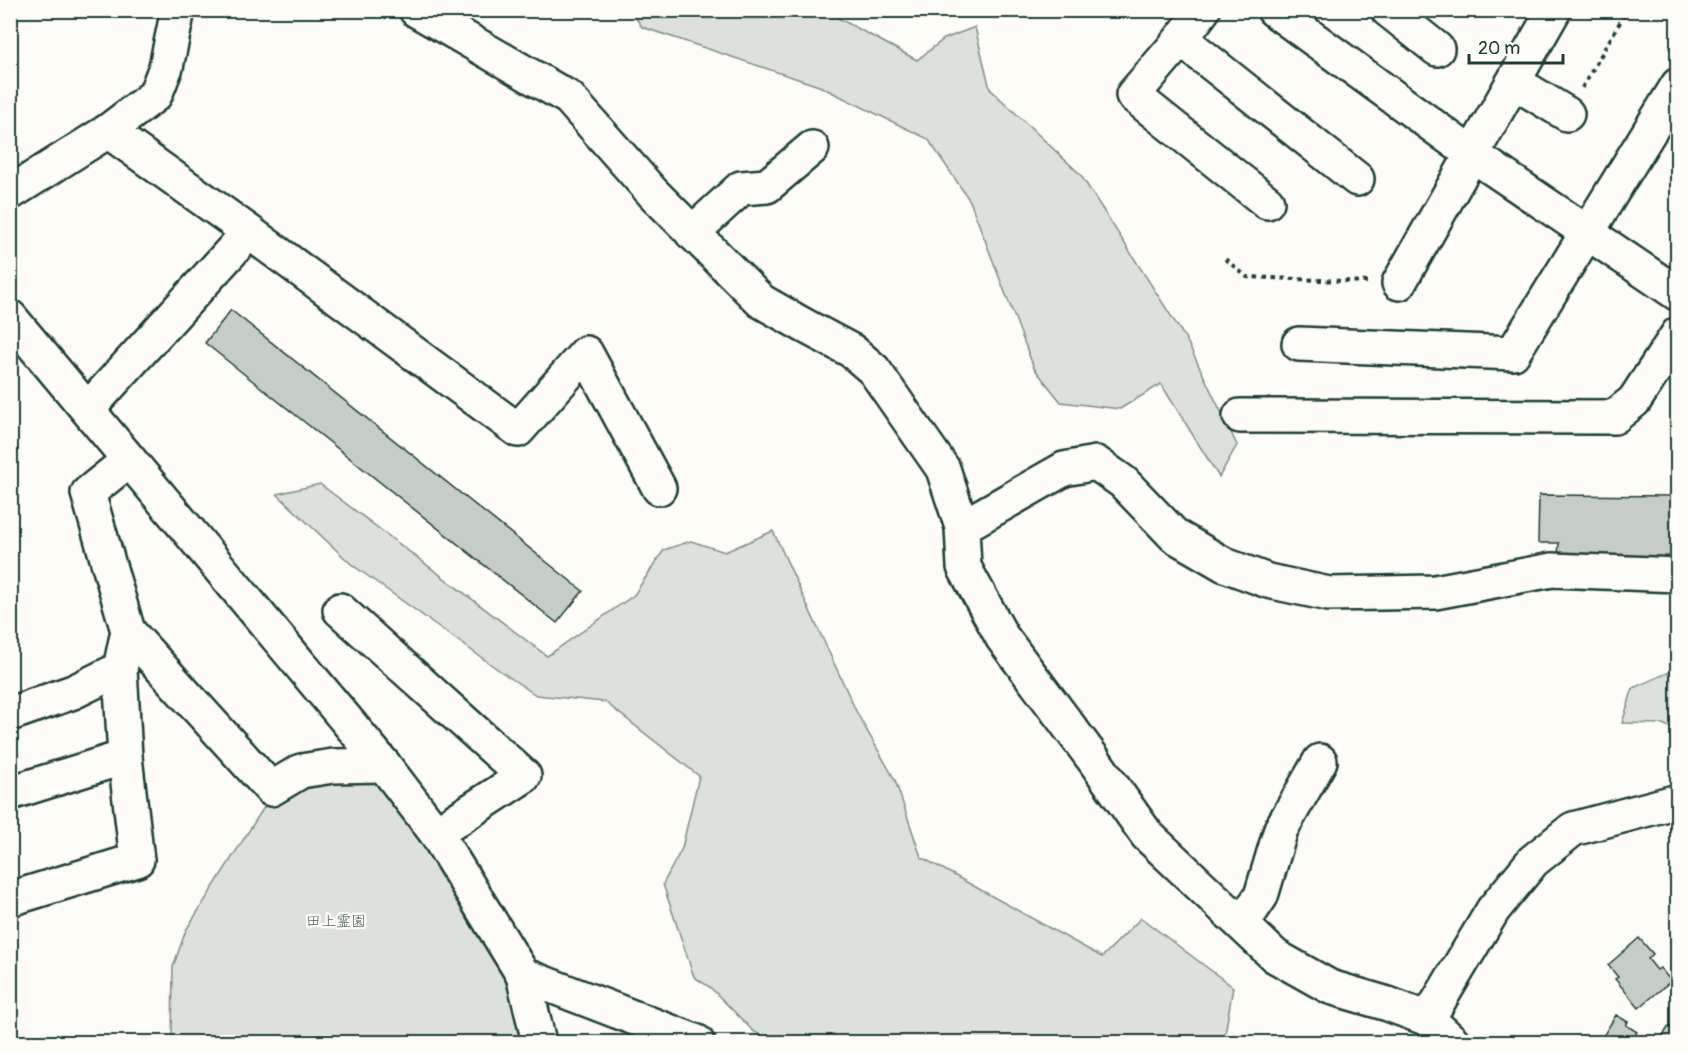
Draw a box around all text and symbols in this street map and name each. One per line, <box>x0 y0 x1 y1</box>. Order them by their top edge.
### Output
scale bar <box>1469 27 1564 65</box>
text: 20 m <box>1478 37 1520 60</box>
park label: 田上霊園 <box>306 912 366 931</box>

